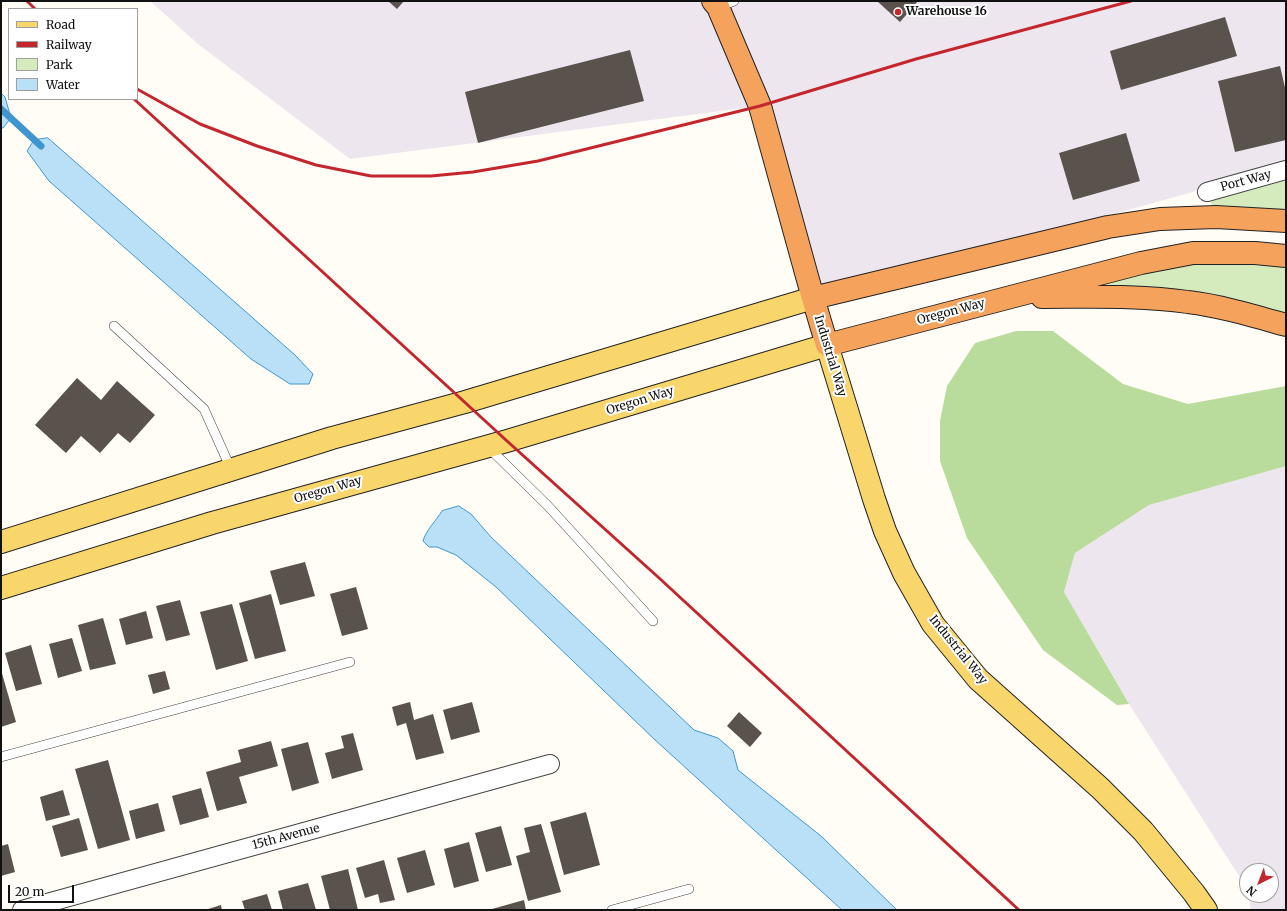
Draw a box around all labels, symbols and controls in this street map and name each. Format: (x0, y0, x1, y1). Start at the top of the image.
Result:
place label: Warehouse 16 (906, 5, 987, 19)
marker: Warehouse 16 (893, 7, 903, 17)
legend (8, 8, 138, 100)
text: Road (46, 17, 75, 32)
text: Railway (46, 37, 92, 52)
text: Park (46, 57, 73, 72)
text: Water (46, 77, 80, 92)
street label: Port Way (1219, 167, 1273, 195)
street label: Oregon Way (915, 296, 987, 328)
street label: Industrial Way (811, 313, 849, 399)
street label: Oregon Way (605, 384, 675, 418)
street label: Oregon Way (293, 473, 363, 507)
street label: Industrial Way (926, 613, 990, 687)
street label: 15th Avenue (251, 821, 321, 853)
north arrow (1239, 863, 1279, 903)
scale bar (10, 877, 76, 903)
text: N (1244, 883, 1260, 899)
text: 20 m (15, 884, 44, 899)

